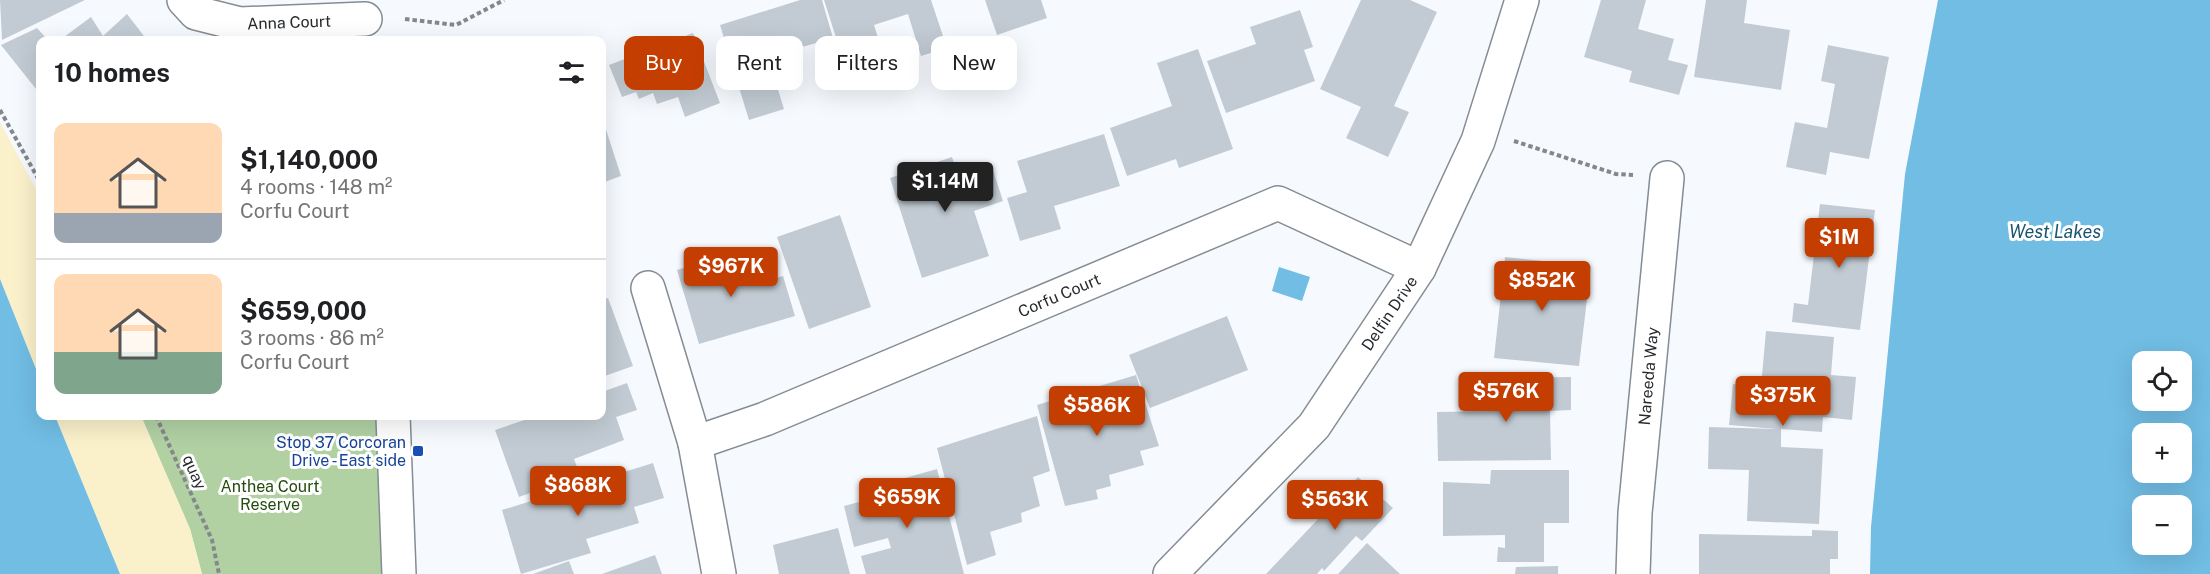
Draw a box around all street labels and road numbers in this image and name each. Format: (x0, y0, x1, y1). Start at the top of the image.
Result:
street label: Anna Court (247, 12, 331, 33)
street label: Corfu Court (1015, 270, 1103, 321)
street label: Delfin Drive (1357, 272, 1421, 354)
street label: Nareeda Way (1635, 326, 1662, 426)
street label: quay (179, 452, 211, 493)

